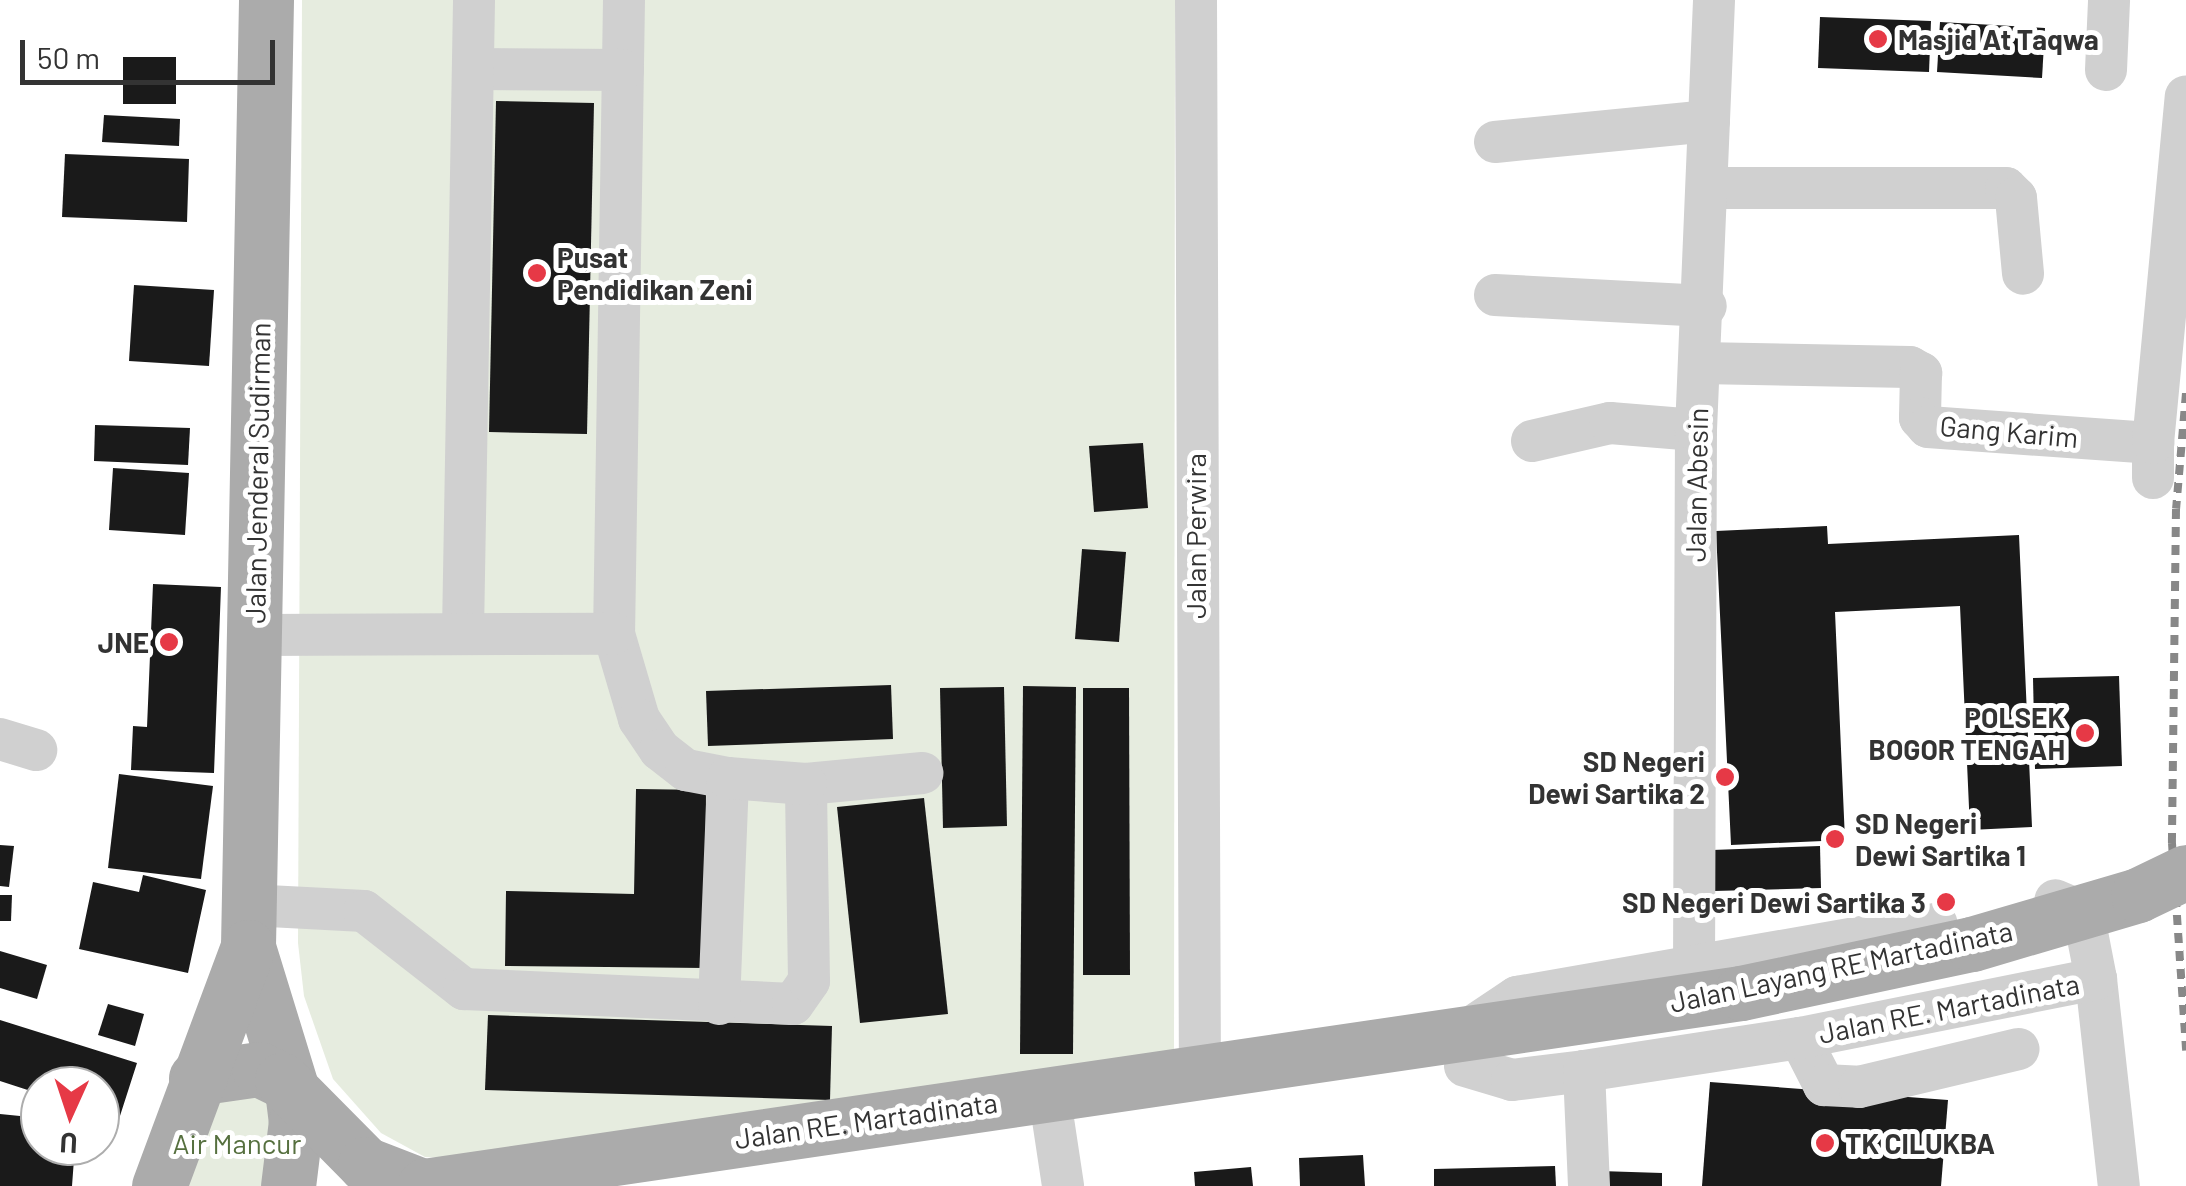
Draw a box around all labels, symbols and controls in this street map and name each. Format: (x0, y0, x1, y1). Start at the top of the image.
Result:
scale bar (25, 20, 280, 82)
place label: Masjid At Taqwa (1898, 22, 2099, 56)
marker: Masjid At Taqwa (1867, 28, 1889, 50)
text: 50 m (37, 39, 100, 75)
place label: Pusat Pendidikan Zeni (557, 240, 753, 306)
marker: Pusat Pendidikan Zeni (526, 262, 548, 284)
street label: Jalan Jenderal Sudirman (238, 322, 276, 624)
street label: Jalan Abesin (1678, 408, 1714, 562)
street label: Gang Karim (1938, 408, 2080, 454)
street label: Jalan Perwira (1178, 453, 1212, 619)
place label: JNE (98, 625, 149, 659)
marker: JNE (158, 631, 180, 653)
place label: POLSEK BOGOR TENGAH (1869, 700, 2065, 766)
marker: POLSEK BOGOR TENGAH (2074, 722, 2096, 744)
place label: SD Negeri Dewi Sartika 2 (1528, 744, 1705, 810)
marker: SD Negeri Dewi Sartika 2 (1714, 766, 1736, 788)
place label: SD Negeri Dewi Sartika 1 (1855, 806, 2026, 872)
marker: SD Negeri Dewi Sartika 1 (1824, 828, 1846, 850)
place label: SD Negeri Dewi Sartika 3 (1622, 885, 1926, 919)
marker: SD Negeri Dewi Sartika 3 (1935, 891, 1957, 913)
street label: Jalan Layang RE Martadinata (1666, 913, 2016, 1019)
street label: Jalan RE. Martadinata (1816, 966, 2082, 1050)
north arrow (20, 1066, 120, 1166)
street label: Jalan RE. Martadinata (732, 1085, 1000, 1155)
park label: Air Mancur (173, 1126, 301, 1160)
place label: TK CILUKBA (1845, 1126, 1995, 1160)
text: U (59, 1127, 78, 1161)
marker: TK CILUKBA (1814, 1132, 1836, 1154)

